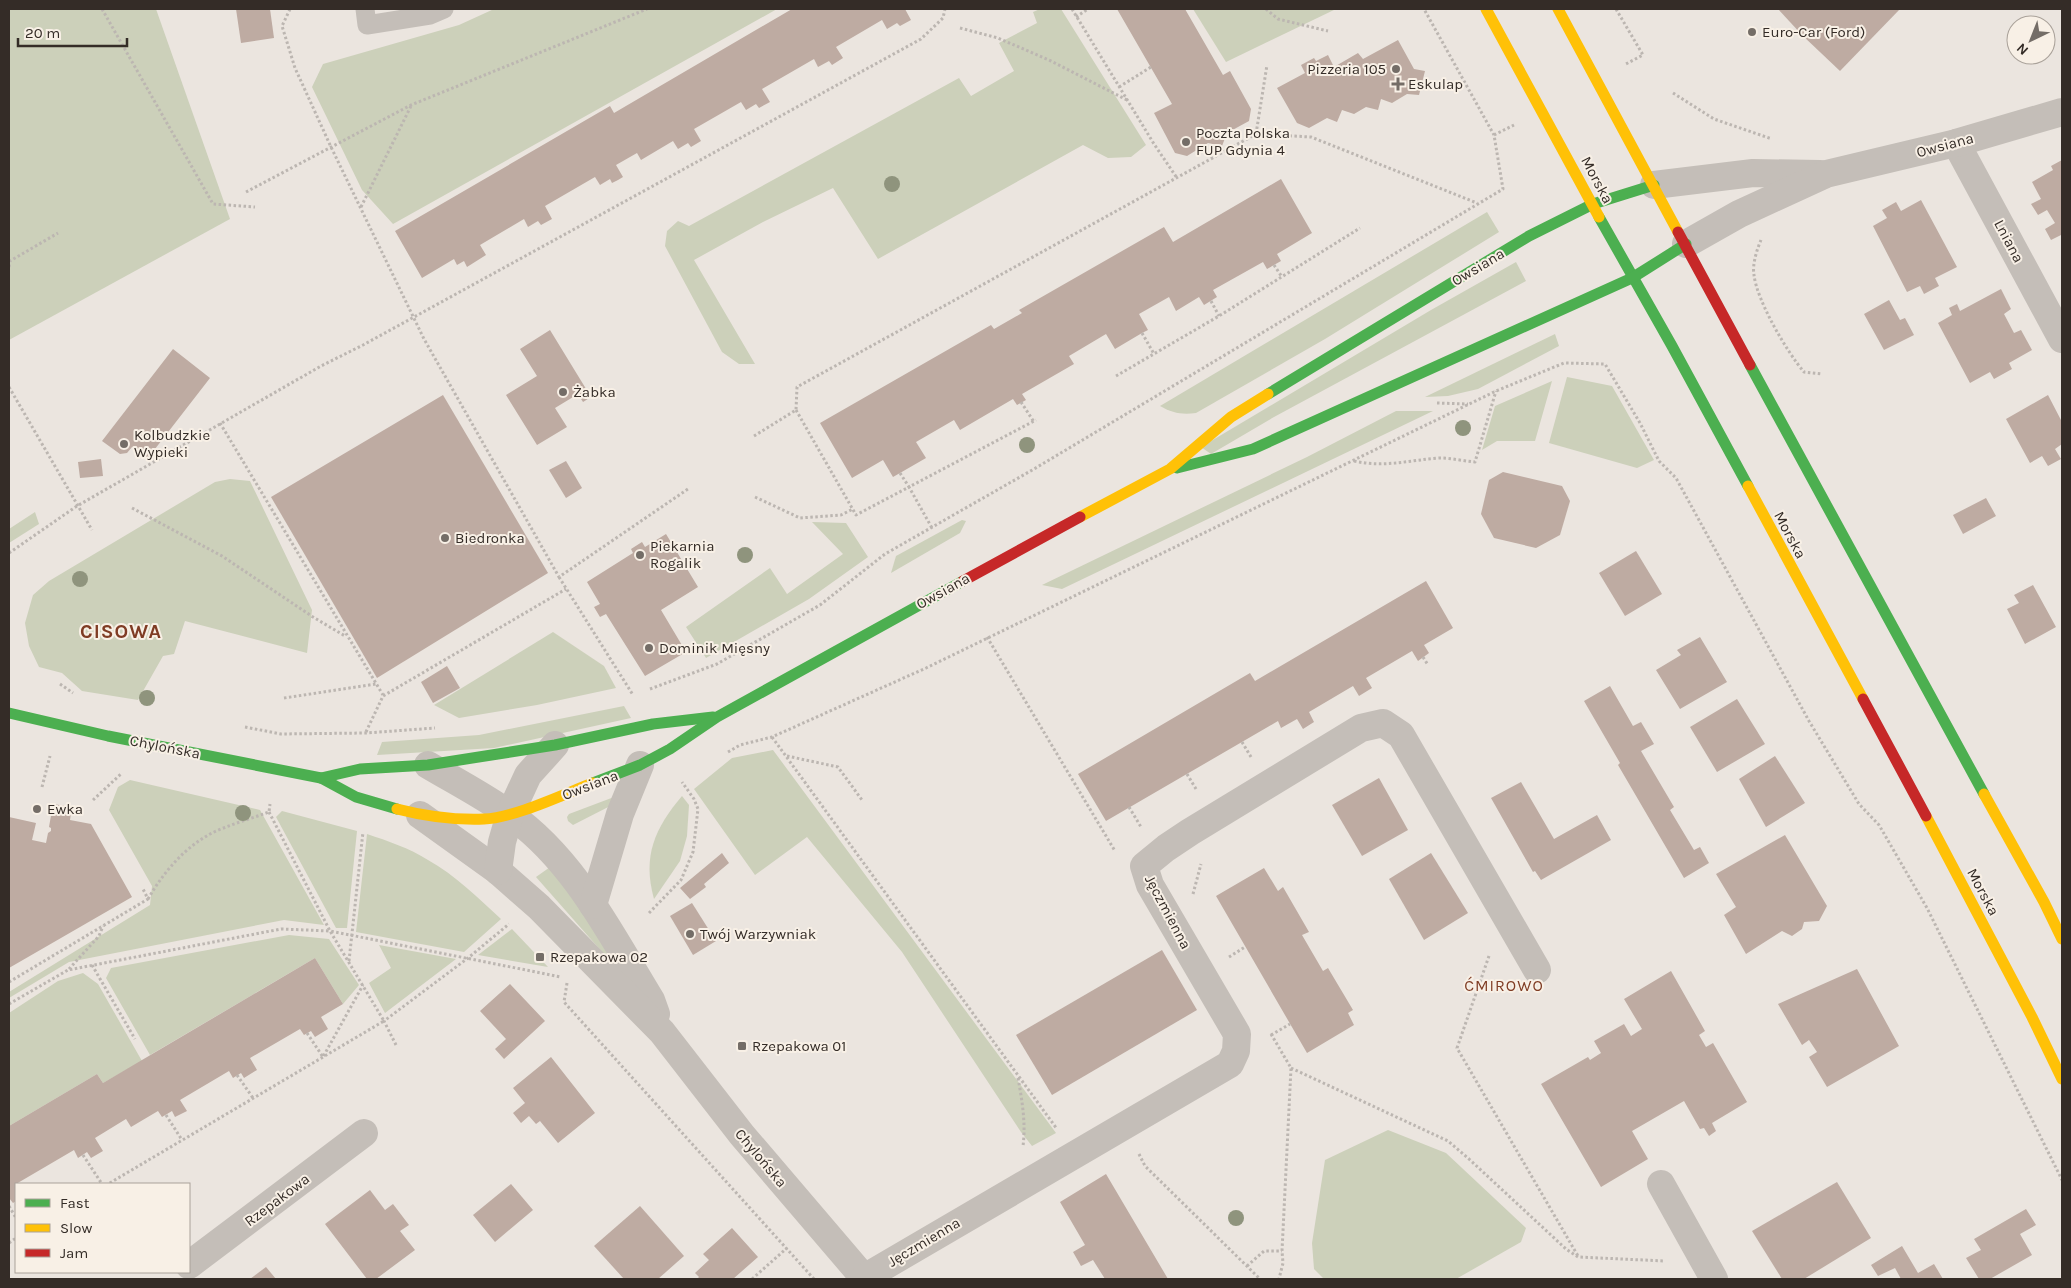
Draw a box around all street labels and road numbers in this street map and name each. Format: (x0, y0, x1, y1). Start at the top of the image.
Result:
street label: Owsiana (1914, 129, 1976, 161)
street label: Morska (1577, 153, 1617, 207)
street label: Lniana (1990, 216, 2028, 266)
street label: Owsiana (1448, 244, 1508, 290)
street label: Morska (1770, 508, 1810, 562)
street label: Owsiana (913, 569, 973, 613)
street label: Chylońska (128, 731, 202, 763)
street label: Owsiana (559, 766, 621, 804)
street label: Morska (1963, 865, 2003, 919)
street label: Jęczmienna (1141, 872, 1195, 952)
street label: Chylońska (731, 1125, 791, 1191)
street label: Rzepakowa (241, 1170, 313, 1230)
street label: Jęczmienna (885, 1213, 963, 1271)

